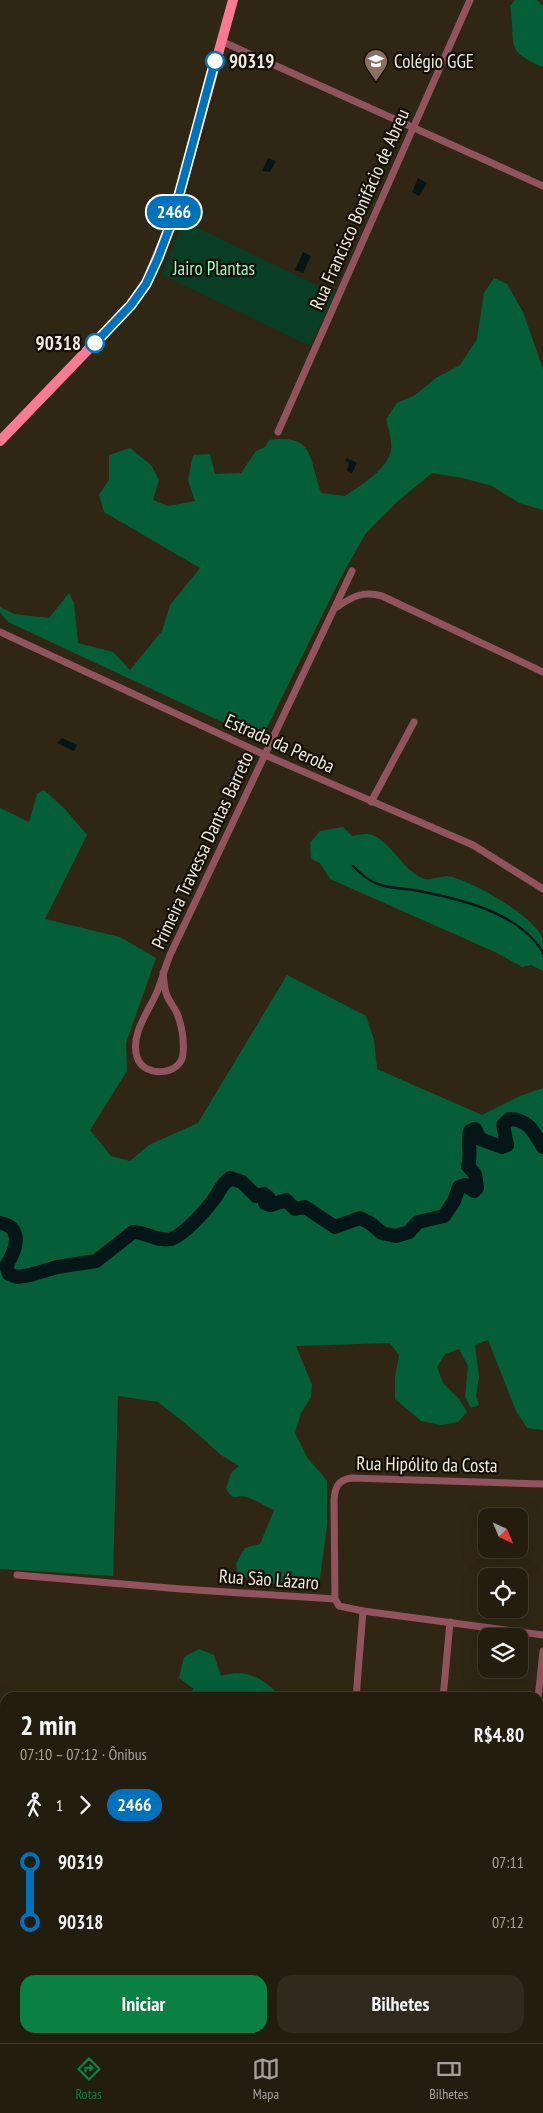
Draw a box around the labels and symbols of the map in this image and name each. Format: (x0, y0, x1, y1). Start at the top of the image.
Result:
school or university icon: Colégio GGE (363, 48, 389, 82)
place label: 90319 (229, 49, 274, 73)
place label: Colégio GGE (394, 49, 474, 73)
marker: 90319 (205, 51, 225, 71)
street label: Rua Francisco Bonifácio de Abreu (304, 105, 414, 313)
line badge: 2466 (139, 196, 209, 228)
park label: Jairo Plantas (172, 256, 255, 280)
place label: 90318 (36, 331, 81, 355)
marker: 90318 (85, 333, 105, 353)
street label: Estrada da Peroba (221, 708, 339, 778)
street label: Primeira Travessa Dantas Barreto (146, 748, 258, 952)
street label: Rua Hipólito da Costa (356, 1451, 498, 1477)
north arrow (478, 1508, 528, 1558)
street label: Rua São Lázaro (218, 1564, 320, 1594)

